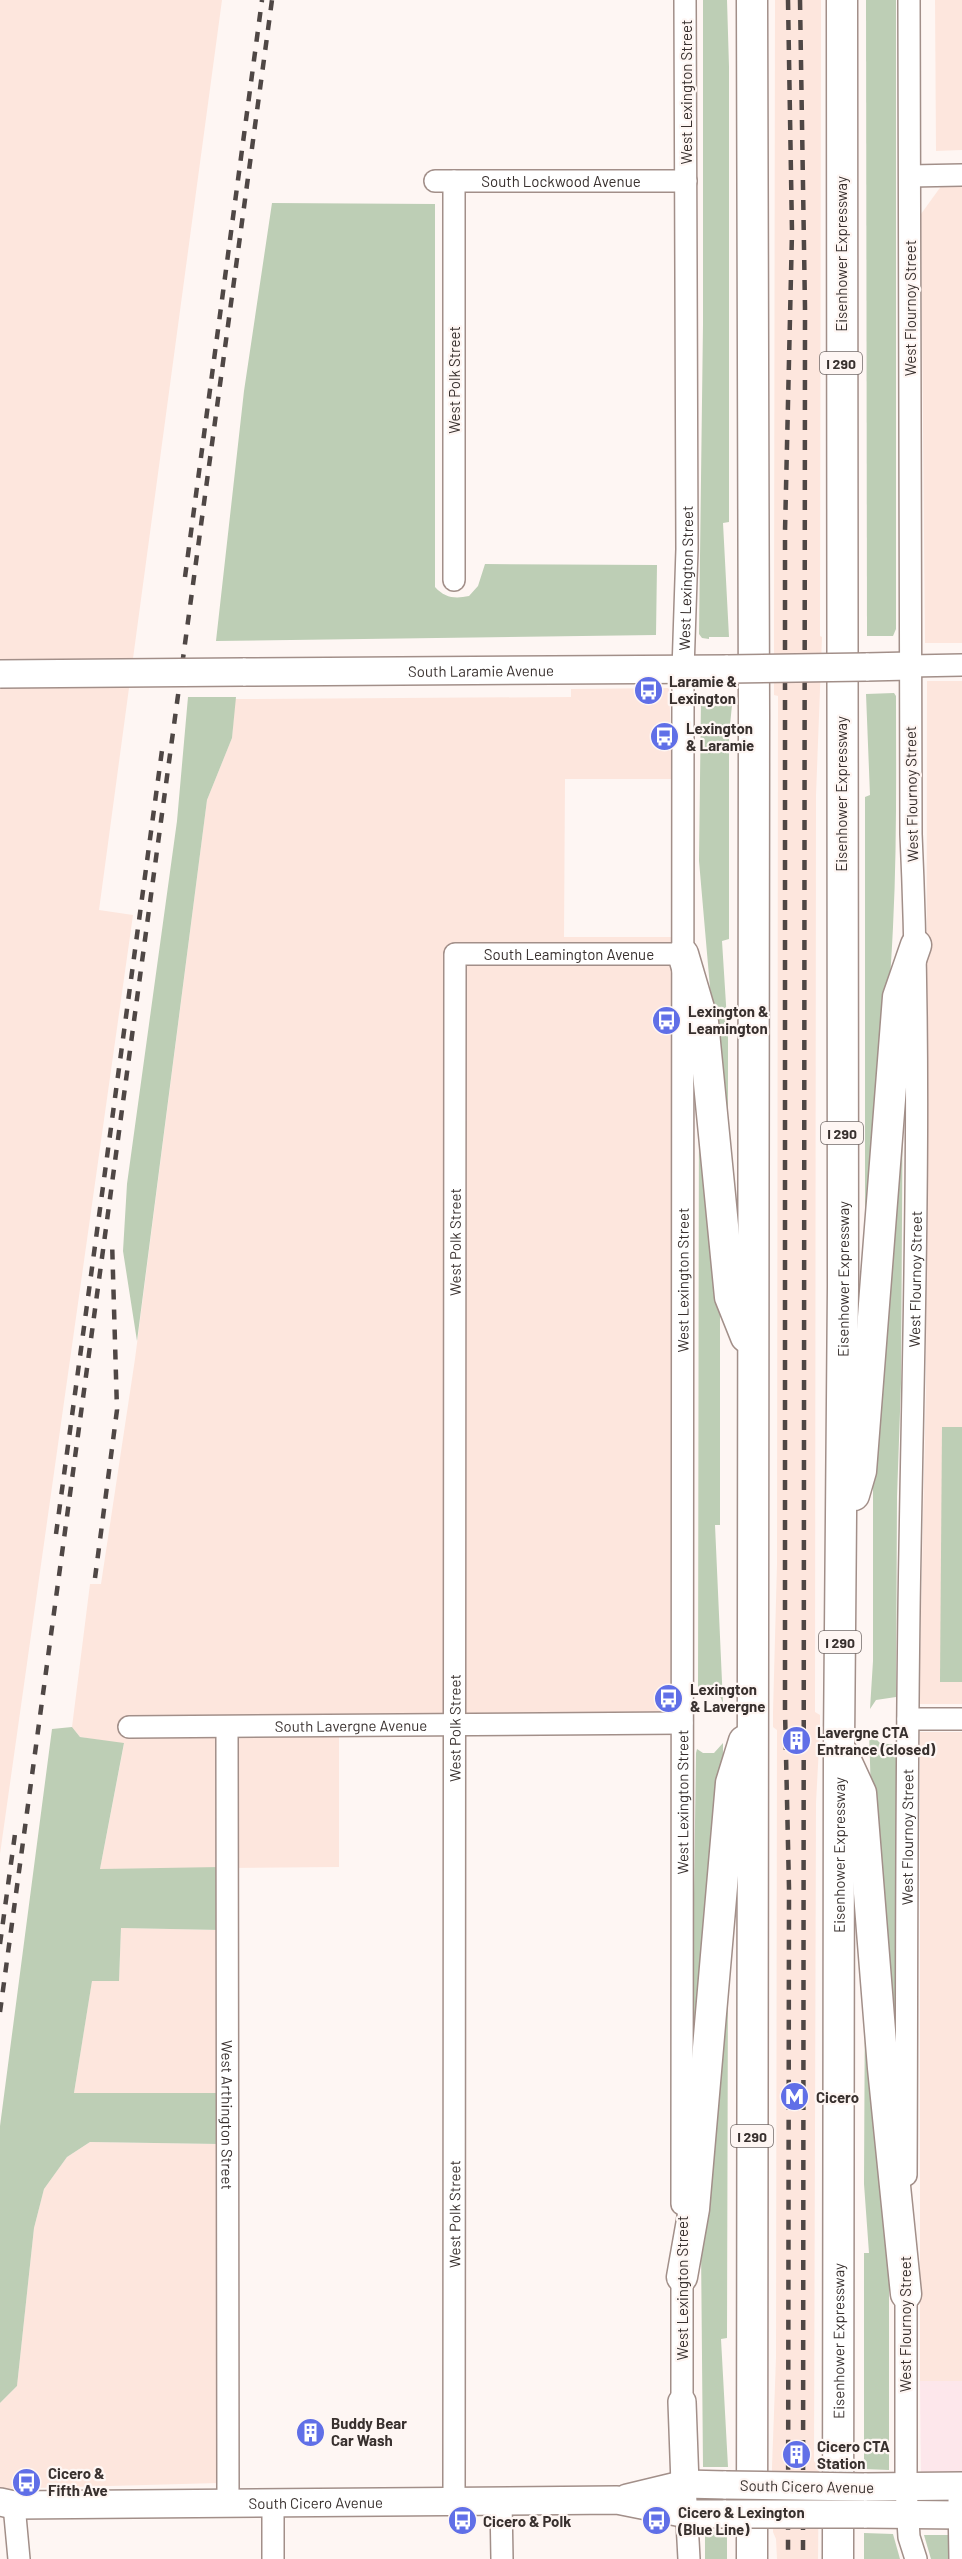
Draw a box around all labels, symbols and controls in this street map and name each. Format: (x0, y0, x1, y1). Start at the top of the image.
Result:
street label: West Lexington Street (677, 20, 695, 164)
street label: South Lockwood Avenue (481, 172, 641, 190)
street label: Eisenhower Expressway (832, 176, 850, 332)
street label: West Flournoy Street (901, 240, 919, 376)
street label: West Polk Street (445, 326, 463, 434)
road number: I 290 (820, 352, 862, 374)
street label: West Lexington Street (675, 506, 696, 651)
street label: South Laramie Avenue (408, 661, 554, 680)
place label: Laramie & Lexington (669, 672, 737, 707)
bus stop icon: Laramie & Lexington (632, 674, 664, 706)
street label: Eisenhower Expressway (832, 716, 850, 872)
place label: Lexington & Laramie (686, 719, 754, 754)
bus stop icon: Lexington & Laramie (649, 721, 681, 753)
street label: West Flournoy Street (901, 726, 921, 862)
street label: South Leamington Avenue (484, 945, 654, 963)
place label: Lexington & Leamington (688, 1002, 769, 1037)
bus stop icon: Lexington & Leamington (651, 1004, 683, 1036)
road number: I 290 (821, 1122, 863, 1144)
street label: West Polk Street (446, 1188, 464, 1296)
street label: Eisenhower Expressway (833, 1201, 852, 1357)
street label: West Lexington Street (674, 1208, 692, 1352)
street label: West Flournoy Street (905, 1211, 925, 1347)
road number: I 290 (819, 1631, 861, 1653)
street label: West Polk Street (445, 1674, 464, 1782)
place label: Lexington & Lavergne (690, 1680, 765, 1715)
bus stop icon: Lexington & Lavergne (653, 1682, 685, 1714)
street label: South Lavergne Avenue (275, 1716, 427, 1735)
place label: Lavergne CTA Entrance (closed) (817, 1723, 936, 1758)
building icon: Lavergne CTA Entrance (closed) (780, 1725, 812, 1757)
street label: West Lexington Street (673, 1730, 691, 1874)
street label: West Flournoy Street (898, 1769, 916, 1905)
street label: Eisenhower Expressway (830, 1777, 848, 1933)
street label: West Arthington Street (218, 2040, 237, 2190)
metro station icon: Cicero (779, 2081, 811, 2113)
place label: Cicero (816, 2088, 859, 2106)
road number: I 290 (731, 2125, 773, 2147)
street label: West Polk Street (445, 2160, 463, 2268)
street label: West Lexington Street (673, 2216, 691, 2360)
street label: West Flournoy Street (896, 2256, 914, 2392)
street label: Eisenhower Expressway (829, 2263, 847, 2419)
place label: Buddy Bear Car Wash (331, 2414, 407, 2449)
building icon: Buddy Bear Car Wash (294, 2416, 326, 2448)
place label: Cicero CTA Station (817, 2437, 890, 2472)
building icon: Cicero CTA Station (780, 2439, 812, 2471)
place label: Cicero & Fifth Ave (48, 2464, 108, 2499)
bus stop icon: Cicero & Fifth Ave (11, 2466, 43, 2498)
street label: South Cicero Avenue (740, 2476, 874, 2496)
street label: South Cicero Avenue (248, 2493, 383, 2512)
place label: Cicero & Lexington (Blue Line) (677, 2503, 805, 2538)
bus stop icon: Cicero & Polk (446, 2505, 478, 2537)
bus stop icon: Cicero & Lexington (Blue Line) (641, 2505, 673, 2537)
place label: Cicero & Polk (483, 2512, 571, 2530)

